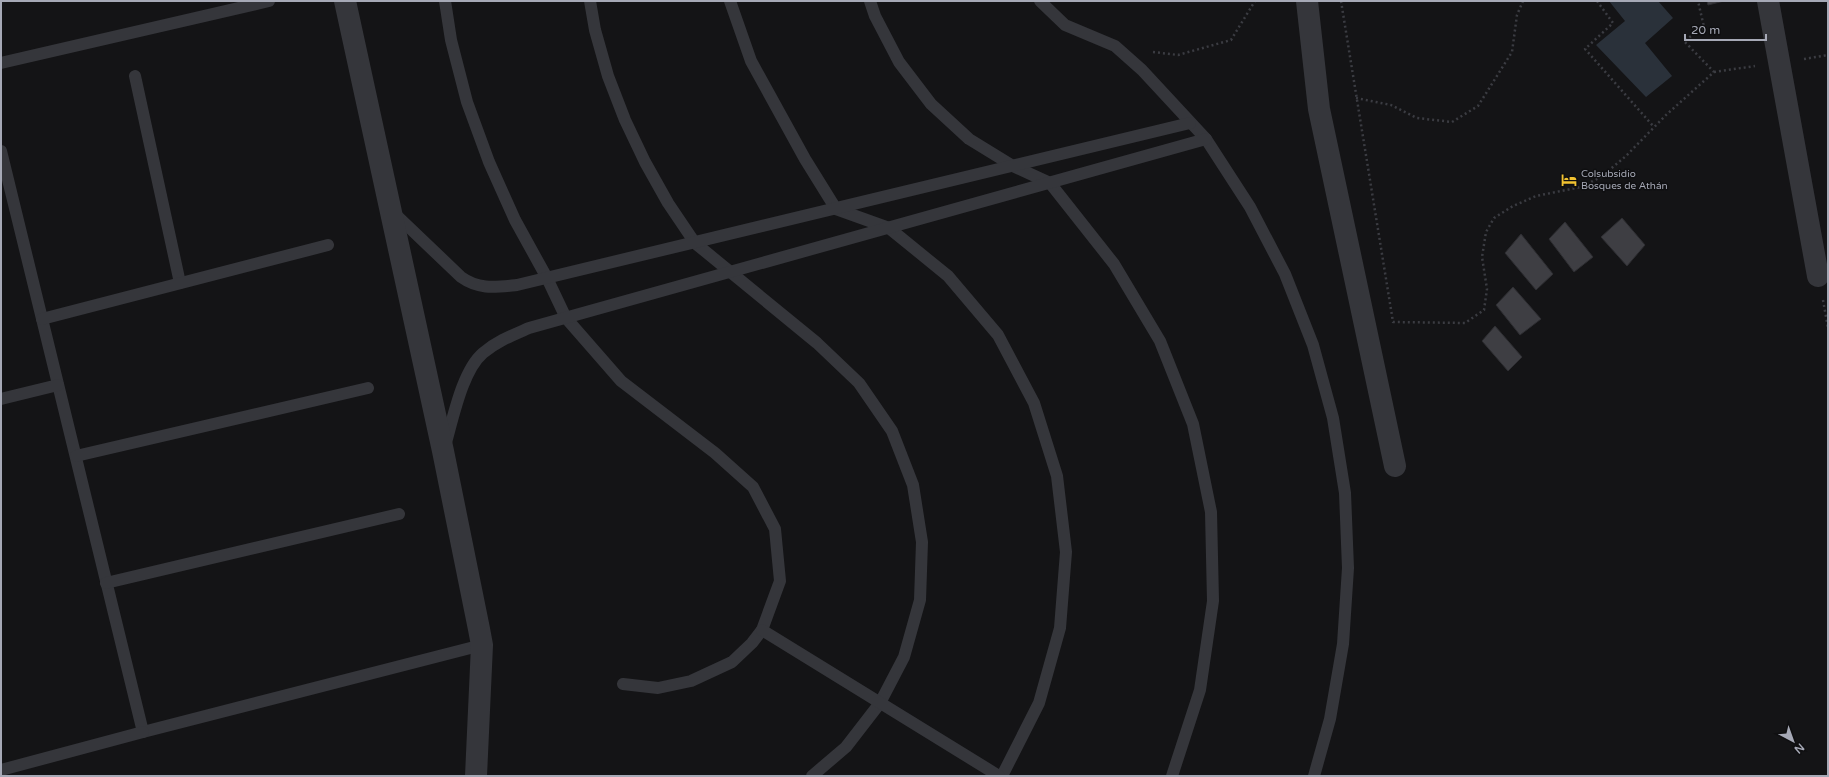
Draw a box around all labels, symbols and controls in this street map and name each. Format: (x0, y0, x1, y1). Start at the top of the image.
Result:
scale bar (1685, 16, 1766, 42)
text: 20 m (1691, 23, 1720, 37)
place label: Colsubsidio Bosques de Athán (1581, 168, 1668, 192)
hotel icon: Colsubsidio Bosques de Athán (1560, 171, 1578, 189)
north arrow (1773, 721, 1813, 761)
text: N (1792, 740, 1807, 756)

